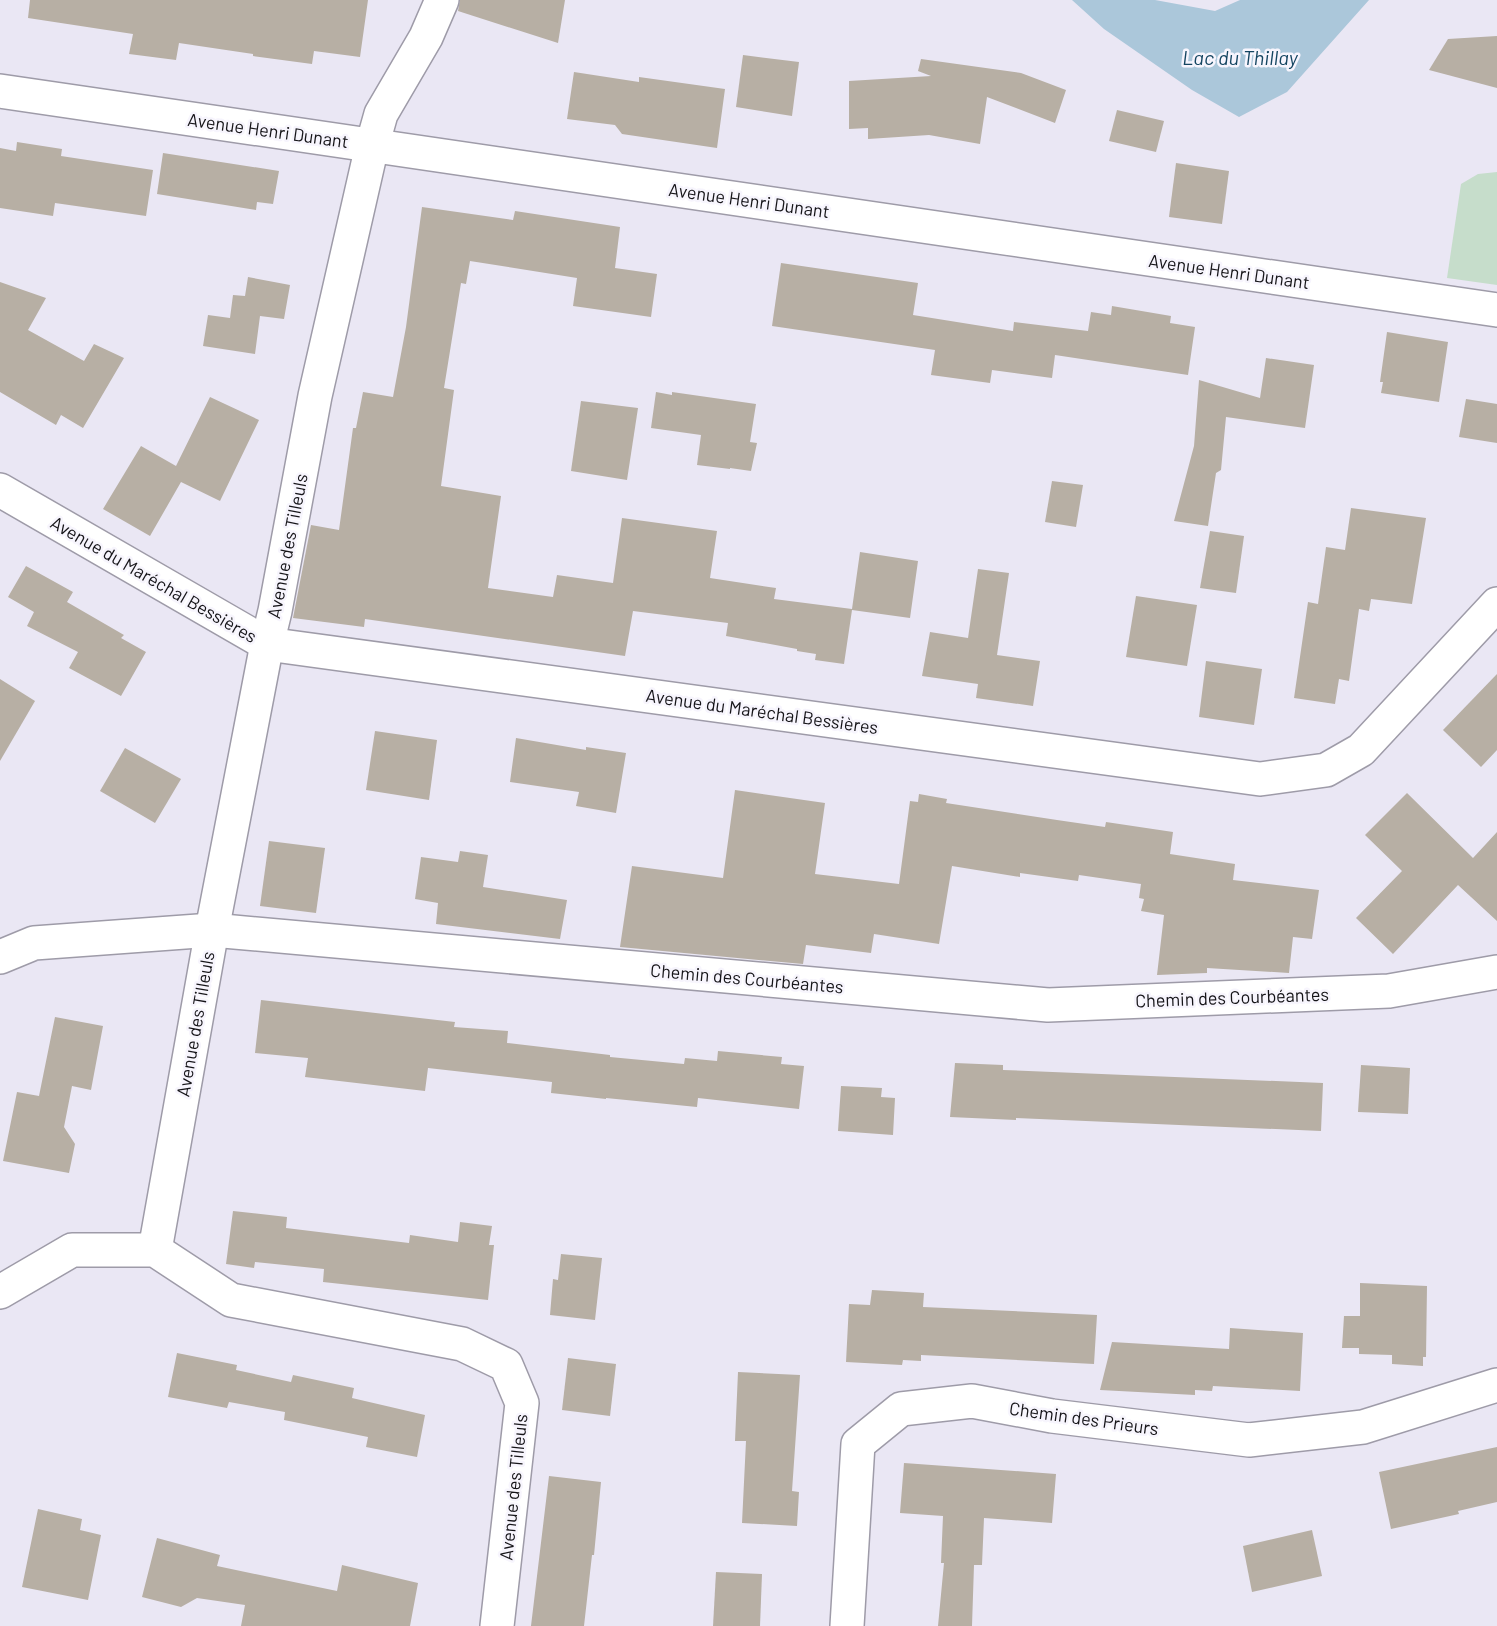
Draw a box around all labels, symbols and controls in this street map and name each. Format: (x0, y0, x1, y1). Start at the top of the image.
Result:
water label: Lac du Thillay (1182, 45, 1299, 69)
street label: Avenue Henri Dunant (186, 108, 350, 152)
street label: Avenue Henri Dunant (667, 178, 831, 222)
street label: Avenue Henri Dunant (1147, 249, 1311, 293)
street label: Avenue des Tilleuls (262, 472, 312, 620)
street label: Avenue du Maréchal Bessières (47, 511, 261, 647)
street label: Avenue du Maréchal Bessières (644, 684, 880, 738)
street label: Avenue des Tilleuls (171, 950, 219, 1098)
street label: Chemin des Courbéantes (650, 959, 844, 997)
street label: Chemin des Courbéantes (1135, 983, 1329, 1011)
street label: Chemin des Prieurs (1008, 1397, 1160, 1439)
street label: Avenue des Tilleuls (494, 1413, 532, 1561)

